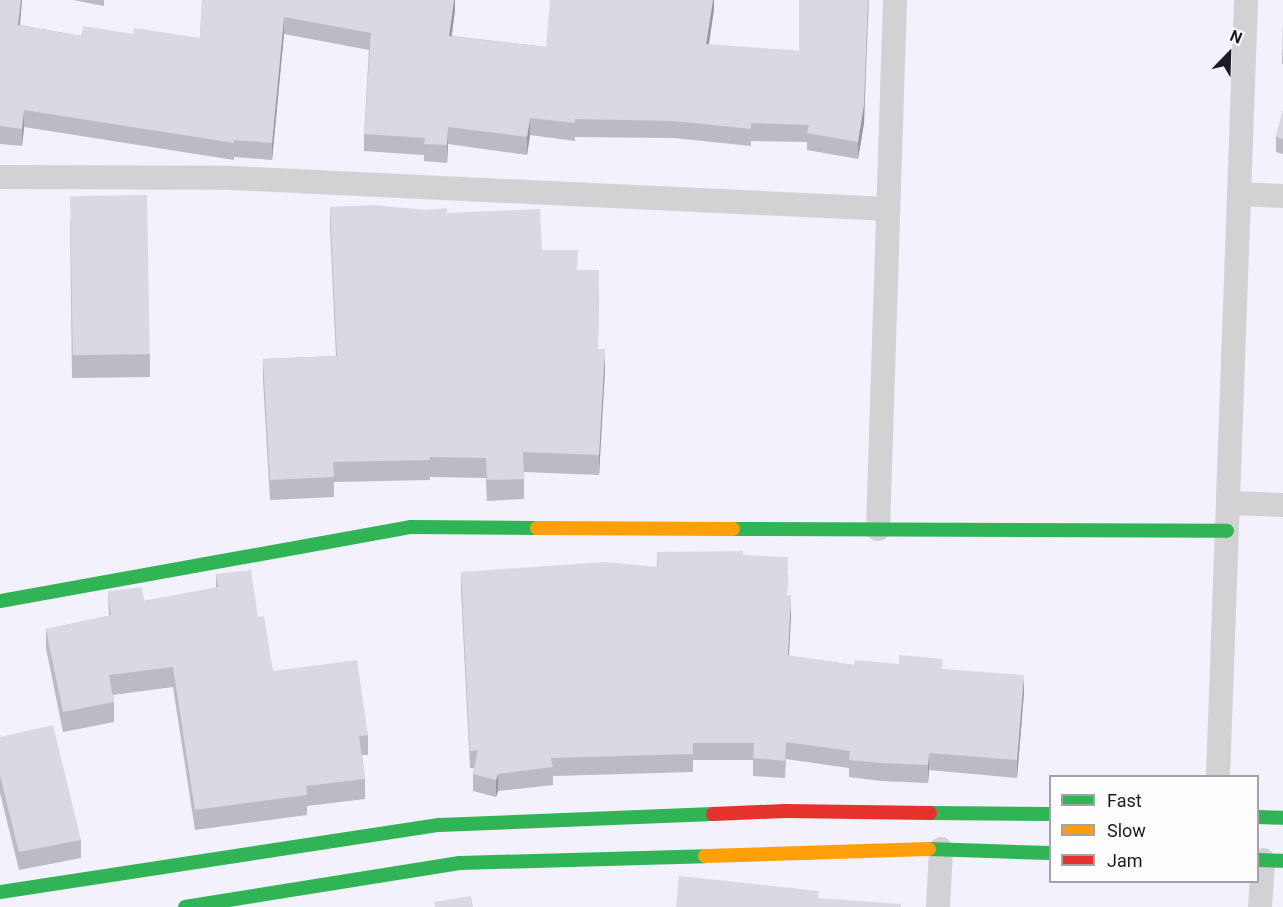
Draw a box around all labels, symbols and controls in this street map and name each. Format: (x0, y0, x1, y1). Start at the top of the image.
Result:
north arrow (1199, 24, 1259, 84)
text: N (1227, 26, 1245, 48)
legend (1049, 775, 1259, 883)
text: Fast (1107, 790, 1142, 811)
text: Slow (1107, 820, 1146, 841)
text: Jam (1107, 850, 1143, 871)

